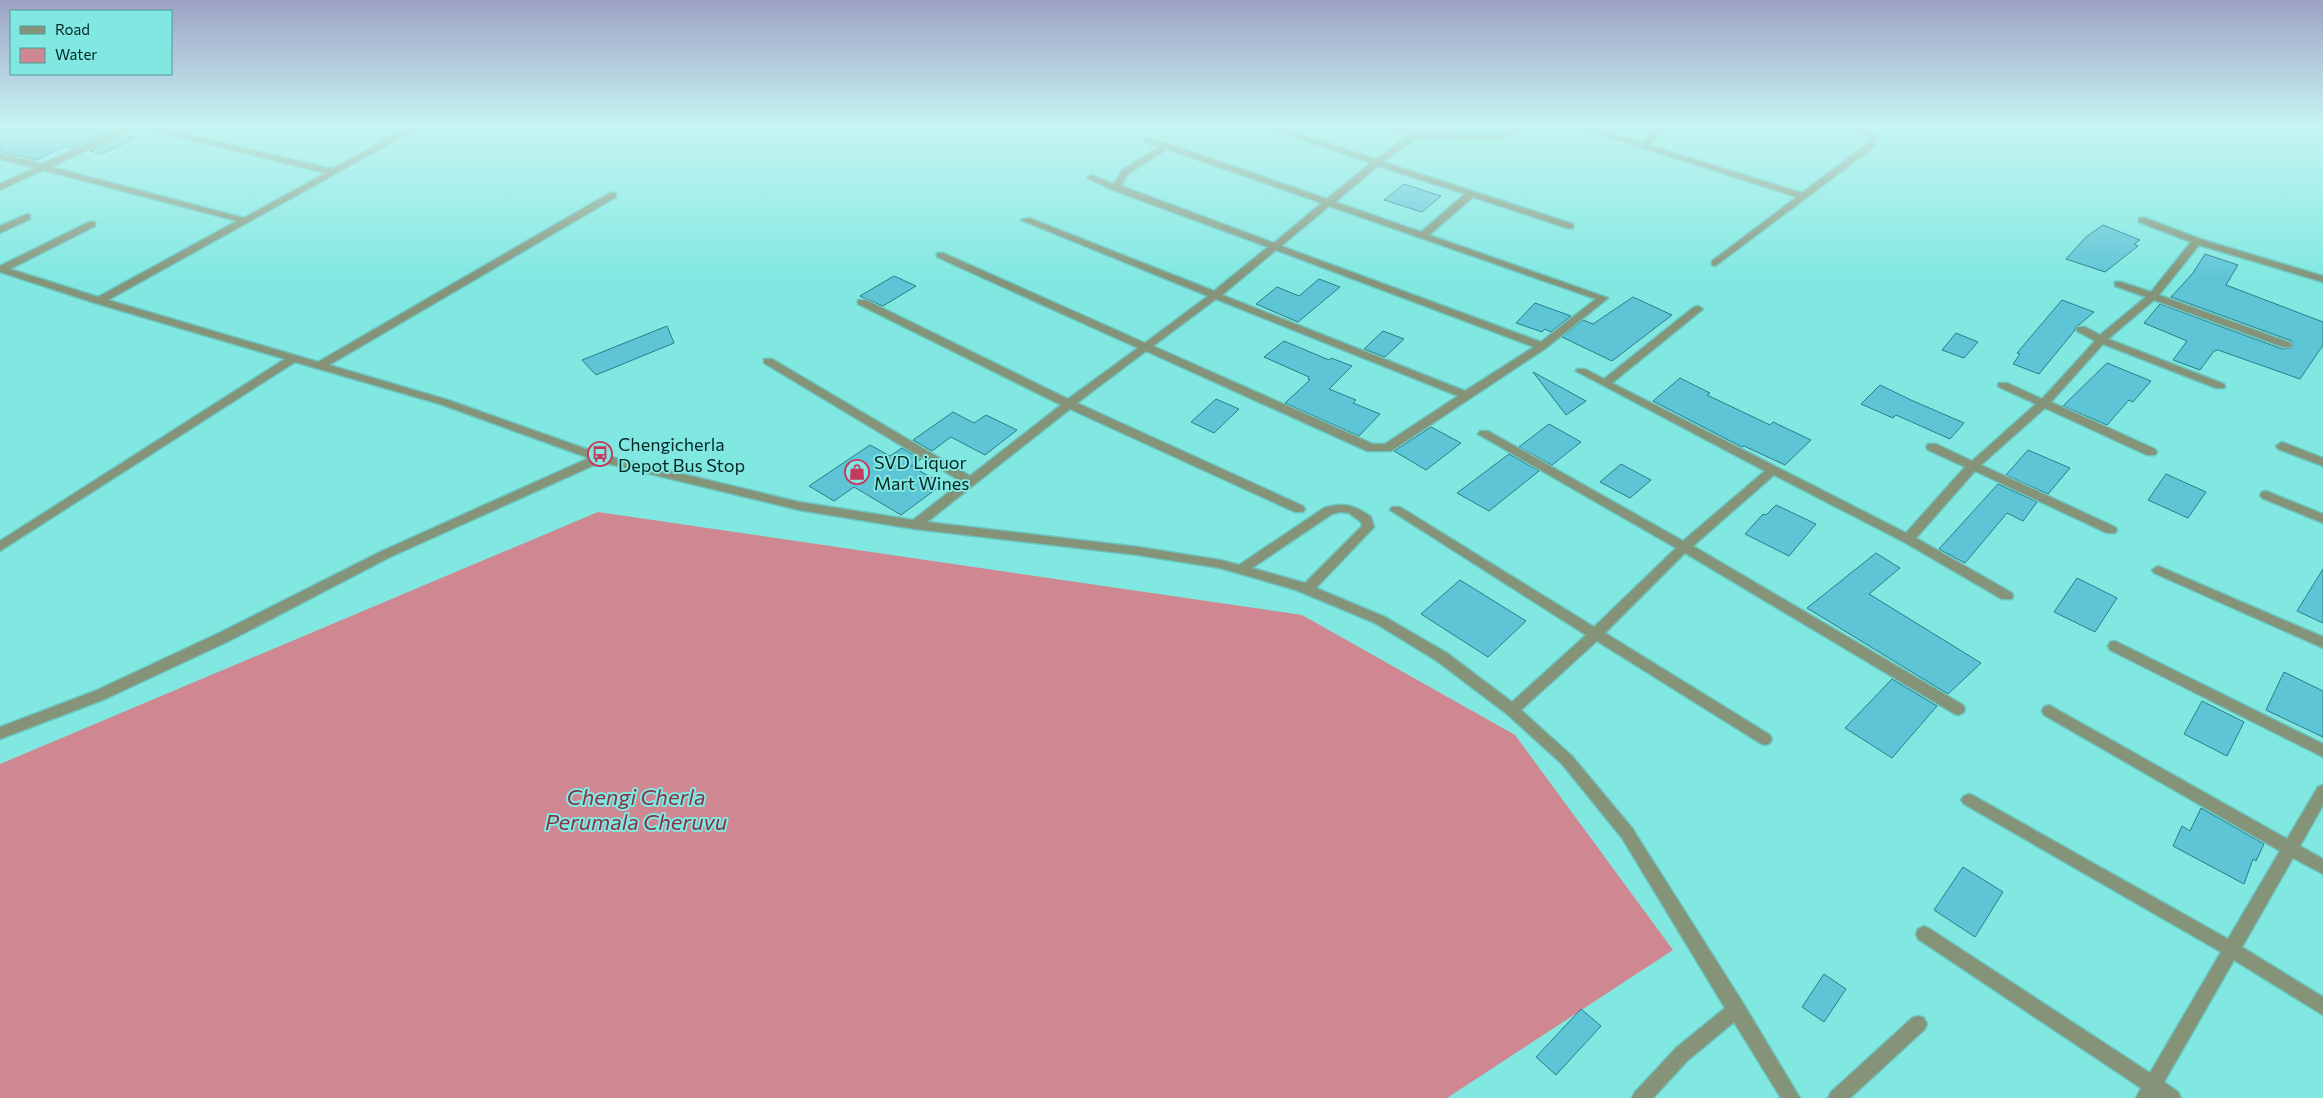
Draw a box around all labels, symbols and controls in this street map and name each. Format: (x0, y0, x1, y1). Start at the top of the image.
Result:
legend (10, 10, 172, 75)
text: Road (55, 20, 90, 38)
text: Water (55, 45, 97, 63)
place label: Chengicherla Depot Bus Stop (618, 433, 745, 476)
bus stop icon: Chengicherla Depot Bus Stop (587, 441, 613, 467)
place label: SVD Liquor Mart Wines (874, 451, 969, 494)
shop icon: SVD Liquor Mart Wines (844, 459, 870, 485)
water label: Chengi Cherla Perumala Cheruvu (545, 783, 727, 835)

